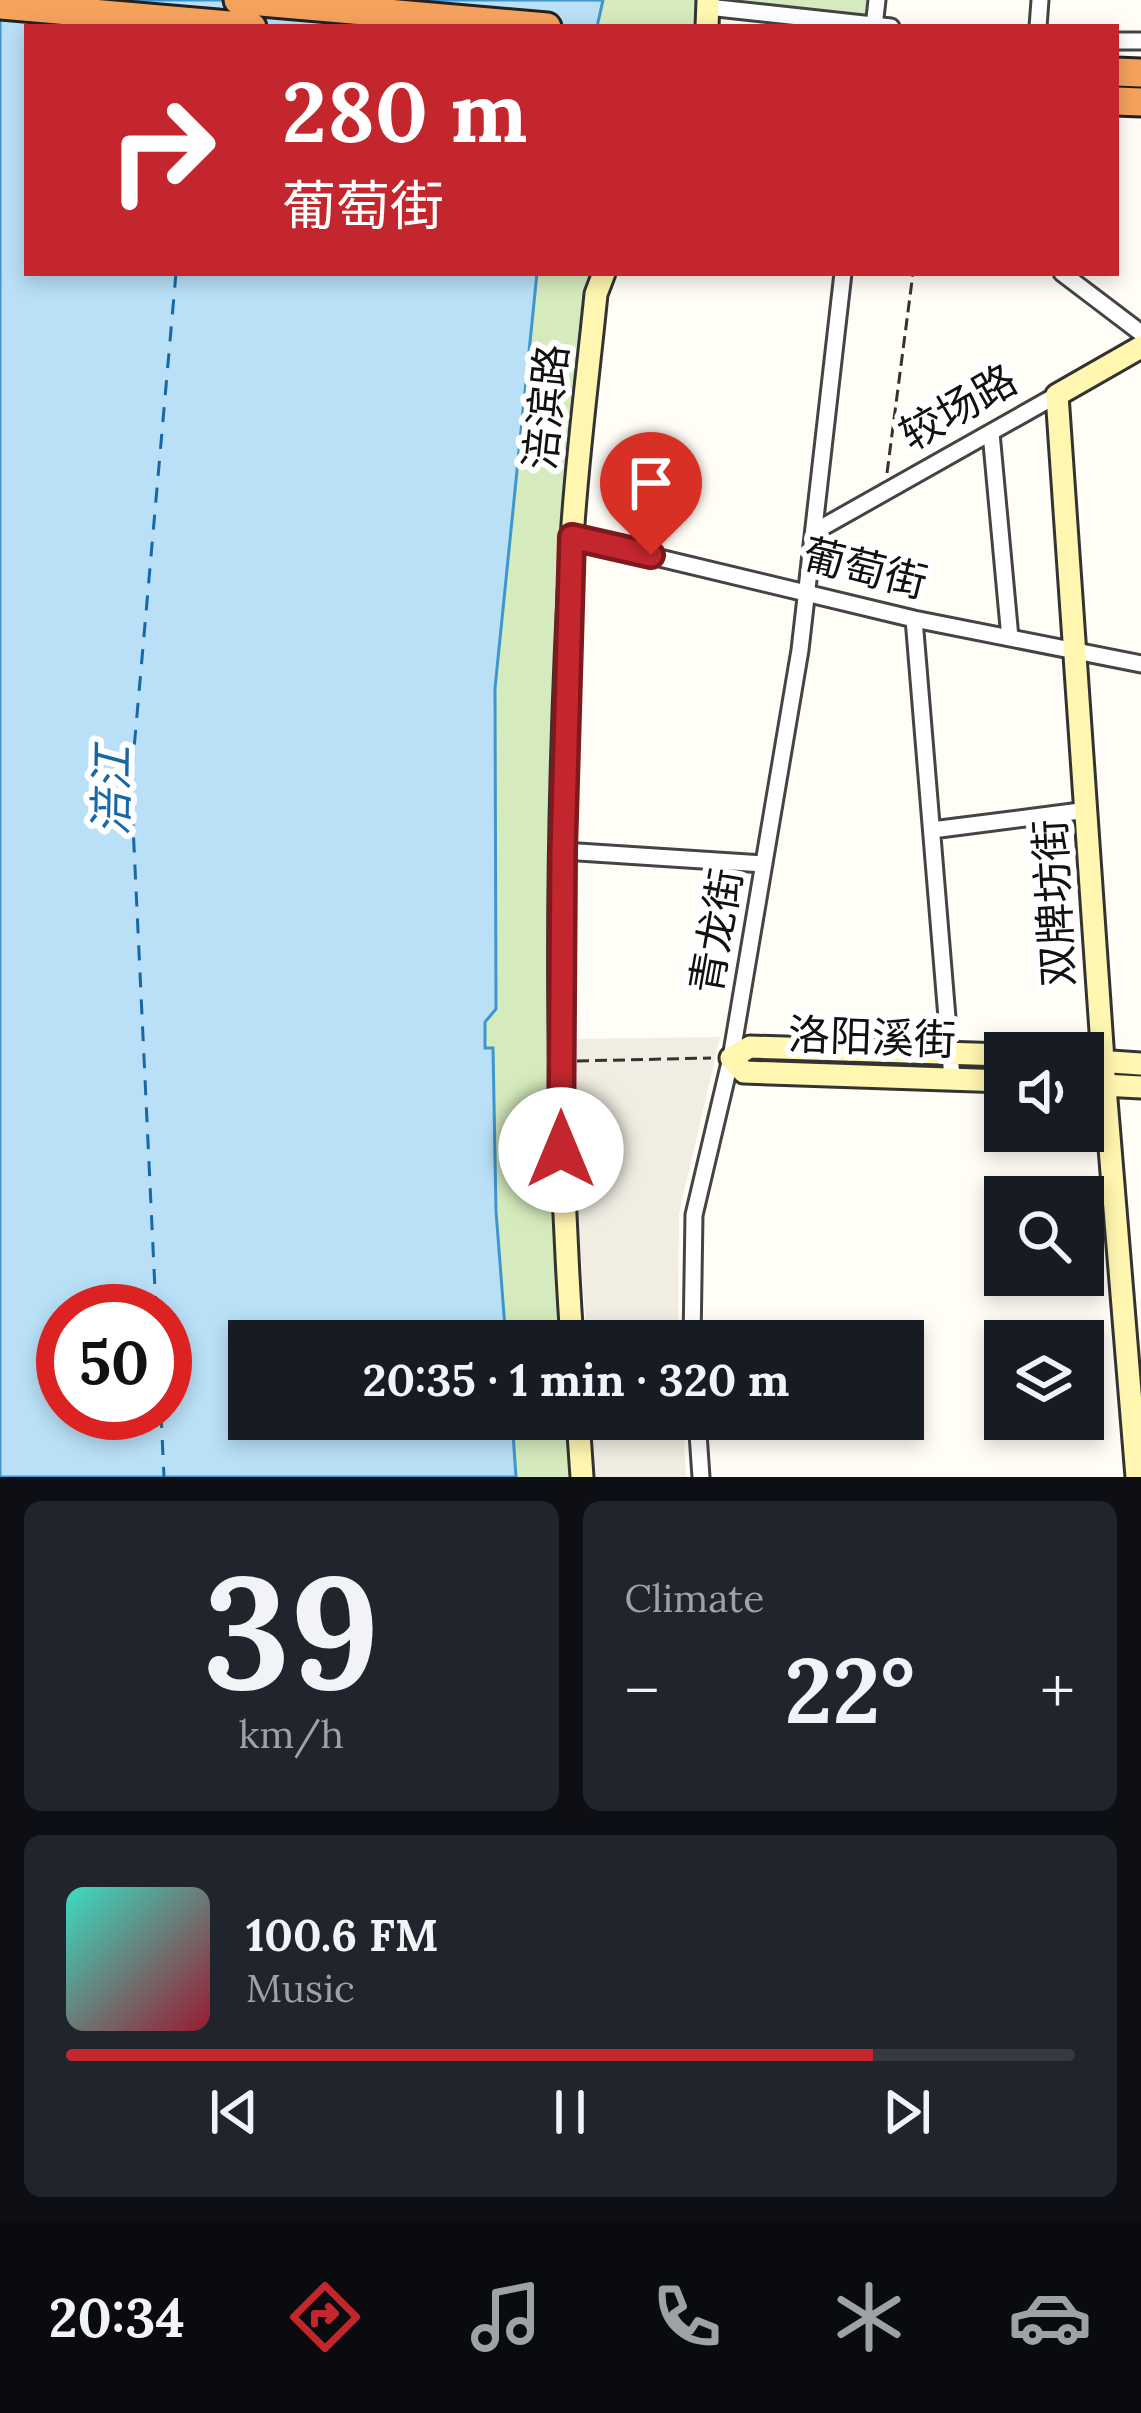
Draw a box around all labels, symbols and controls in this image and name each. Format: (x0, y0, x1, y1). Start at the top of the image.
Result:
text: 280 m (282, 57, 528, 165)
icon: right (84, 72, 240, 228)
text: 葡萄街 (282, 171, 444, 240)
street label: 涪滨路 (513, 342, 579, 472)
street label: 较场路 (890, 352, 1026, 462)
pin (600, 432, 702, 555)
icon: arrive (618, 450, 684, 516)
street label: 葡萄街 (797, 527, 933, 609)
water label: 涪江 (82, 741, 140, 836)
street label: 双牌坊街 (1023, 818, 1085, 988)
street label: 青龙街 (678, 864, 754, 998)
street label: 洛阳溪街 (787, 1007, 957, 1067)
map controls (984, 1032, 1104, 1440)
button: sound (984, 1032, 1104, 1152)
position arrow (498, 1087, 624, 1213)
button: search (984, 1176, 1104, 1296)
speed limit sign: 50 (36, 1284, 192, 1440)
button: layers (984, 1320, 1104, 1440)
text: 20:35 · 1 min · 320 m (362, 1351, 790, 1408)
text: 39 (203, 1531, 380, 1731)
text: Climate (625, 1573, 764, 1623)
text: 22° (785, 1632, 915, 1748)
text: − (625, 1648, 659, 1732)
text: + (1040, 1648, 1075, 1732)
text: km/h (239, 1709, 344, 1759)
text: 100.6 FM (246, 1906, 438, 1963)
text: Music (246, 1963, 355, 2013)
icon: previous (201, 2079, 267, 2145)
icon: pause (537, 2079, 603, 2145)
icon: next (874, 2079, 940, 2145)
icon: directions (283, 2275, 367, 2359)
icon: music (464, 2275, 548, 2359)
icon: phone (645, 2275, 729, 2359)
icon: climate (827, 2275, 911, 2359)
icon: car (1008, 2275, 1092, 2359)
text: 20:34 (49, 2283, 185, 2352)

